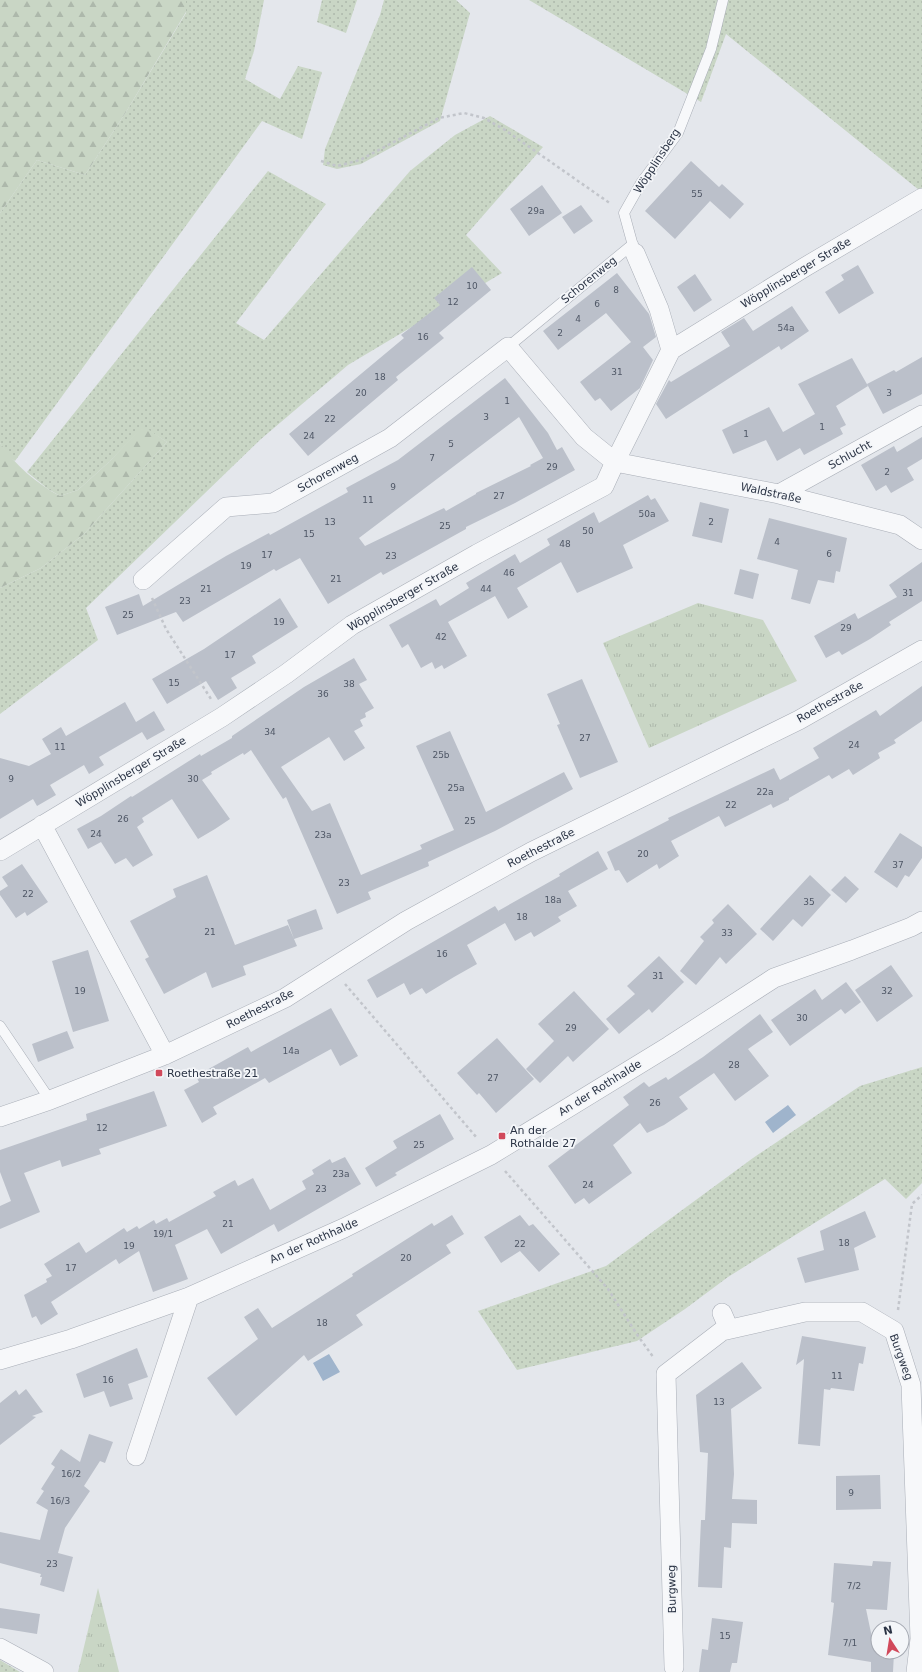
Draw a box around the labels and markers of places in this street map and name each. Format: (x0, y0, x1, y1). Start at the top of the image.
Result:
place label: Roethestraße 21 (167, 1067, 258, 1080)
marker: Roethestraße 21 (154, 1068, 164, 1078)
place label: An der Rothalde 27 (510, 1124, 576, 1150)
marker: An der Rothalde 27 (497, 1131, 507, 1141)

